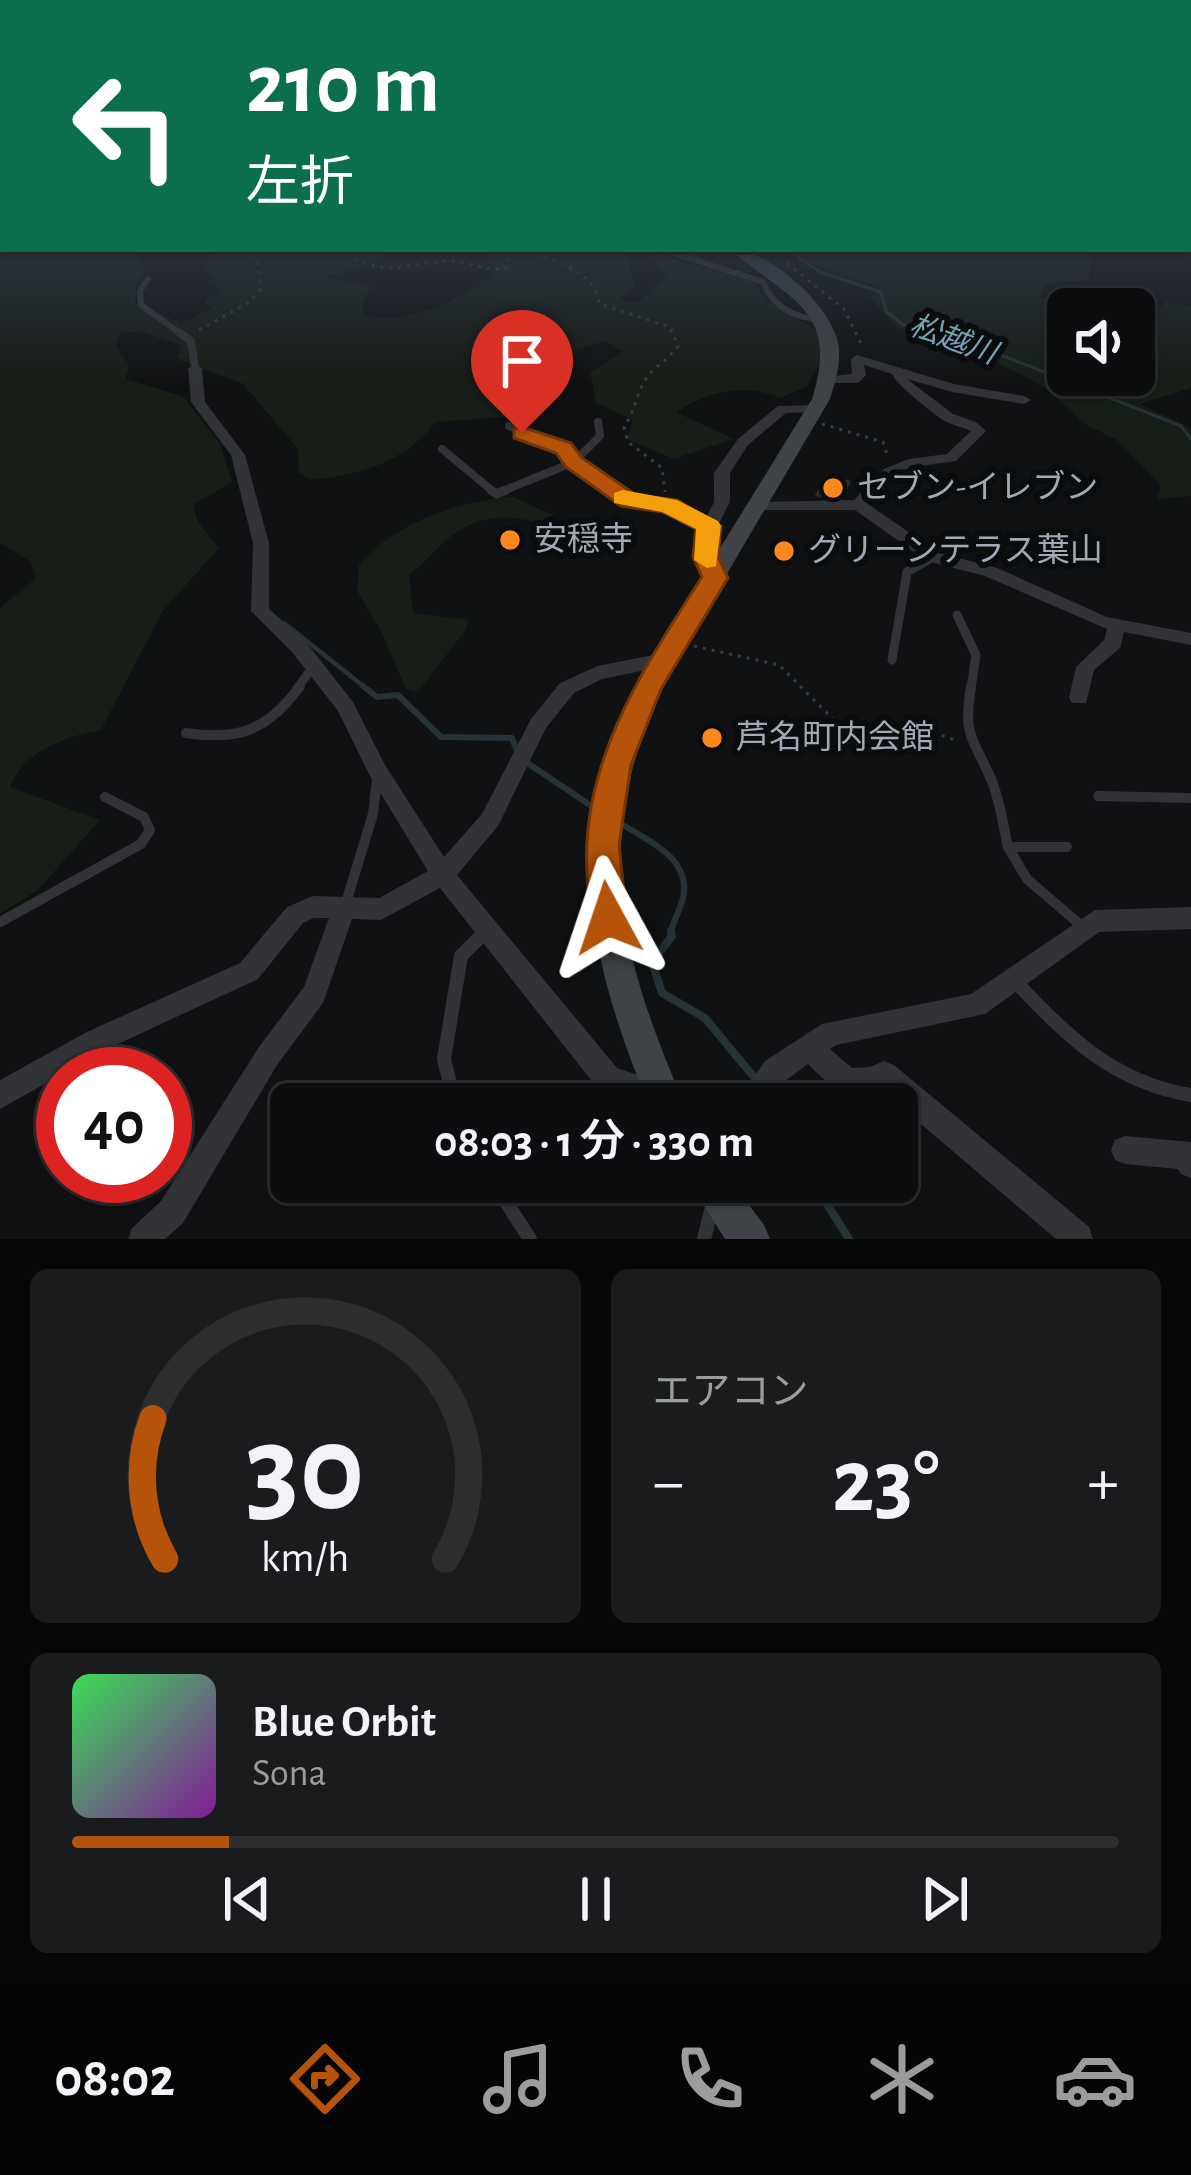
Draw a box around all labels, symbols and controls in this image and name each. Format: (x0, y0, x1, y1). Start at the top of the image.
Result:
text: 210 m (246, 44, 440, 128)
icon: left (48, 48, 204, 204)
text: 左折 (246, 157, 354, 211)
map controls (1047, 288, 1155, 396)
button: sound (1047, 288, 1155, 396)
water label: 松越川 (906, 309, 1004, 371)
pin (471, 310, 573, 433)
icon: arrive (489, 328, 555, 394)
place label: セブン-イレブン (857, 469, 1098, 505)
marker: セブン-イレブン (820, 475, 846, 501)
place label: 安穏寺 (534, 522, 633, 557)
marker: 安穏寺 (497, 527, 523, 553)
place label: グリーンテラス葉山 (808, 533, 1103, 568)
marker: グリーンテラス葉山 (771, 538, 797, 564)
place label: 芦名町内会館 (736, 720, 934, 755)
marker: 芦名町内会館 (699, 725, 725, 751)
position arrow (545, 855, 671, 981)
speed limit sign: 40 (36, 1047, 192, 1203)
text: 08:03 · 1 分 · 330 m (434, 1120, 754, 1165)
text: エアコン (653, 1373, 809, 1412)
text: 30 (246, 1408, 365, 1533)
text: 23° (832, 1438, 940, 1528)
text: − (653, 1450, 684, 1516)
text: + (1087, 1450, 1119, 1516)
text: km/h (261, 1537, 349, 1580)
text: Blue Orbit (252, 1700, 436, 1745)
text: Sona (252, 1754, 327, 1793)
icon: previous (214, 1866, 280, 1932)
icon: pause (563, 1866, 629, 1932)
icon: next (912, 1866, 978, 1932)
icon: directions (283, 2037, 367, 2121)
icon: music (476, 2037, 560, 2121)
icon: phone (668, 2037, 752, 2121)
icon: climate (860, 2037, 944, 2121)
icon: car (1053, 2037, 1137, 2121)
text: 08:02 (54, 2052, 175, 2106)

